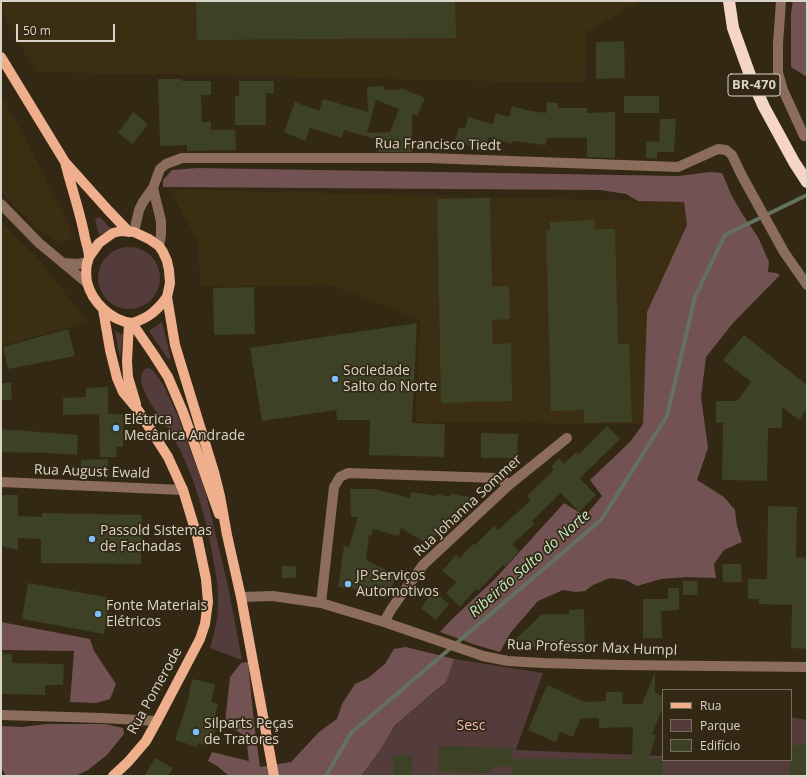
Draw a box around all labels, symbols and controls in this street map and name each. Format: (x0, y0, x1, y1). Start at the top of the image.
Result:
scale bar (18, 16, 117, 42)
text: 50 m (23, 22, 51, 39)
road number: BR-470 (728, 74, 780, 96)
street label: Rua Francisco Tiedt (375, 135, 501, 155)
place label: Sociedade Salto do Norte (343, 363, 437, 396)
marker: Sociedade Salto do Norte (330, 374, 340, 384)
place label: Elétrica Mecânica Andrade (124, 412, 245, 444)
marker: Elétrica Mecânica Andrade (111, 423, 121, 433)
street label: Rua Johanna Sommer (411, 452, 525, 560)
street label: Rua August Ewald (34, 462, 150, 482)
water label: Ribeirão Salto do Norte (466, 507, 594, 621)
place label: Passold Sistemas de Fachadas (100, 523, 212, 556)
marker: Passold Sistemas de Fachadas (87, 534, 97, 544)
place label: JP Serviços Automotivos (356, 568, 439, 600)
marker: JP Serviços Automotivos (343, 579, 353, 589)
place label: Fonte Materiais Elétricos (106, 598, 207, 630)
marker: Fonte Materiais Elétricos (93, 609, 103, 619)
street label: Rua Professor Max Humpl (507, 637, 677, 659)
street label: Rua Pomerode (124, 645, 186, 737)
legend (662, 689, 792, 761)
text: Rua (700, 697, 721, 714)
place label: Silparts Peças de Tratores (204, 716, 294, 748)
text: Parque (700, 717, 740, 734)
park label: Sesc (457, 718, 485, 734)
marker: Silparts Peças de Tratores (191, 727, 201, 737)
text: Edifício (700, 737, 740, 754)

